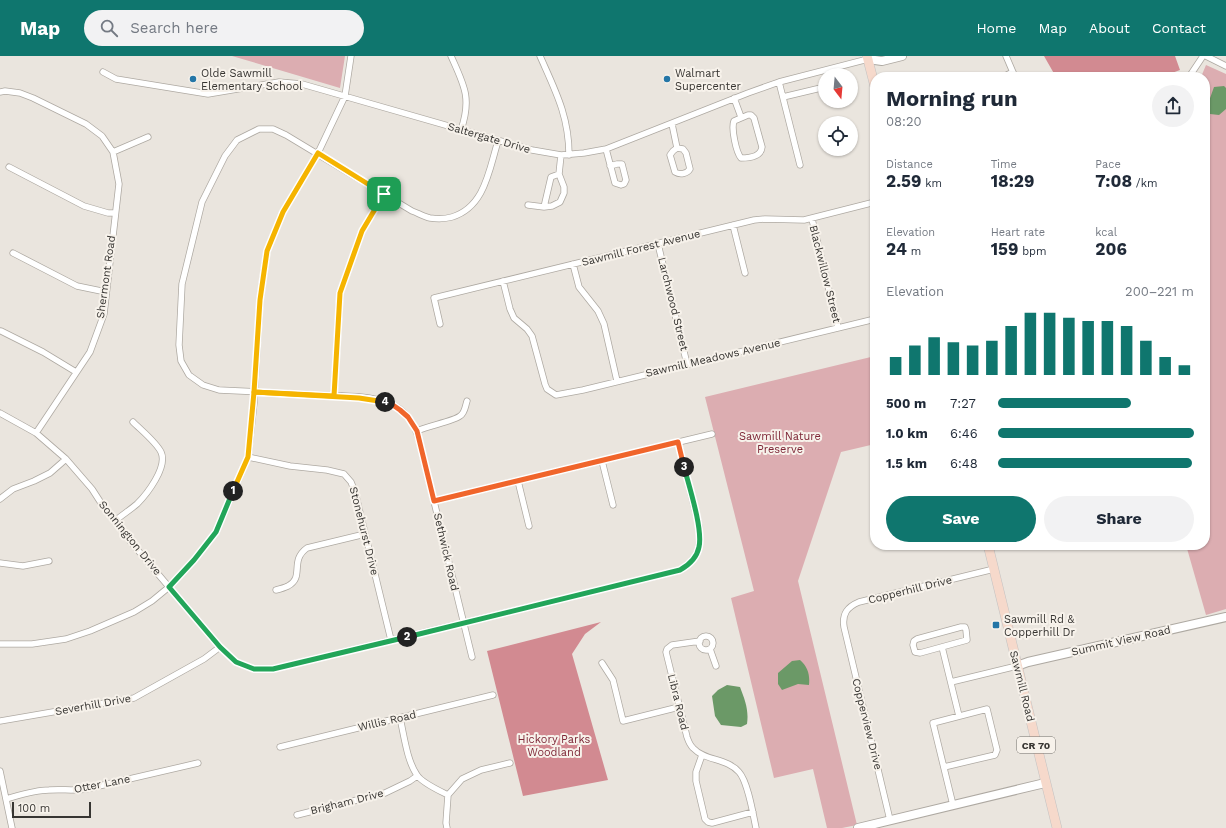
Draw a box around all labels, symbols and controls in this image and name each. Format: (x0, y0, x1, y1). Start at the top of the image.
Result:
search box (84, 10, 364, 46)
text: Map (20, 17, 60, 40)
icon: search (98, 17, 120, 39)
text: Search here (130, 19, 218, 37)
text: Home (976, 20, 1016, 36)
text: Map (1038, 20, 1067, 36)
text: About (1089, 20, 1130, 36)
text: Contact (1152, 20, 1206, 36)
place label: Olde Sawmill Elementary School (201, 67, 303, 93)
place label: Walmart Supercenter (675, 67, 742, 93)
north arrow (818, 68, 858, 108)
map controls (818, 68, 858, 156)
marker: Olde Sawmill Elementary School (188, 74, 198, 84)
marker: Walmart Supercenter (662, 74, 672, 84)
button: share (1152, 85, 1194, 127)
text: Morning run (886, 86, 1018, 111)
text: 08:20 (886, 114, 922, 129)
button: locate (818, 116, 858, 156)
street label: Saltergate Drive (446, 120, 532, 156)
text: Distance (886, 158, 933, 171)
text: Time (991, 158, 1017, 171)
text: Pace (1095, 158, 1121, 171)
text: 2.59 (886, 171, 921, 191)
text: 18:29 (991, 171, 1034, 191)
text: 7:08 (1095, 171, 1132, 191)
pin (367, 177, 401, 211)
text: km (921, 177, 942, 190)
text: /km (1132, 177, 1157, 190)
icon: arrive (373, 183, 395, 205)
street label: Blackwillow Street (807, 224, 844, 325)
text: Elevation (886, 226, 935, 239)
text: Heart rate (991, 226, 1045, 239)
text: kcal (1095, 226, 1117, 239)
street label: Sawmill Forest Avenue (580, 227, 702, 269)
street label: Shermont Road (94, 235, 118, 319)
text: 24 (886, 239, 907, 259)
text: 159 (991, 239, 1018, 259)
text: 206 (1095, 239, 1127, 259)
text: m (907, 245, 921, 258)
text: bpm (1018, 245, 1046, 258)
street label: Larchwood Street (655, 256, 691, 353)
text: Elevation (886, 284, 944, 299)
text: 200–221 m (1125, 284, 1194, 299)
street label: Sawmill Meadows Avenue (644, 336, 782, 380)
pin: 4 (375, 392, 395, 412)
text: 4 (381, 395, 389, 408)
text: 500 m (886, 396, 926, 411)
text: 7:27 (950, 396, 976, 411)
text: 1.0 km (886, 426, 928, 441)
text: 6:46 (950, 426, 978, 441)
park label: Sawmill Nature Preserve (739, 430, 821, 456)
text: 1.5 km (886, 456, 927, 471)
text: 6:48 (950, 456, 978, 471)
pin: 3 (674, 457, 694, 477)
text: 3 (681, 460, 687, 473)
pin: 1 (223, 481, 243, 501)
text: 1 (231, 484, 235, 497)
street label: Stonehurst Drive (347, 485, 381, 577)
button: Save (886, 496, 1036, 542)
button: Share (1044, 496, 1194, 542)
street label: Sonnington Drive (96, 498, 164, 578)
street label: Sethwick Road (431, 512, 461, 592)
street label: Copperhill Drive (867, 573, 953, 607)
place label: Sawmill Rd & Copperhill Dr (1004, 613, 1075, 639)
marker: Sawmill Rd & Copperhill Dr (991, 620, 1001, 630)
street label: Summit View Road (1070, 623, 1172, 659)
pin: 2 (397, 627, 417, 647)
text: 2 (404, 630, 410, 643)
street label: Sawmill Road (1007, 649, 1037, 723)
street label: Libra Road (665, 673, 691, 731)
street label: Copperview Drive (849, 677, 885, 771)
street label: Severhill Drive (54, 692, 132, 718)
street label: Willis Road (357, 708, 417, 734)
park label: Hickory Parks Woodland (518, 733, 591, 759)
road number: CR 70 (1017, 737, 1055, 753)
street label: Otter Lane (73, 772, 131, 796)
street label: Brigham Drive (309, 787, 385, 817)
scale bar (12, 800, 91, 819)
text: 100 m (18, 802, 50, 815)

